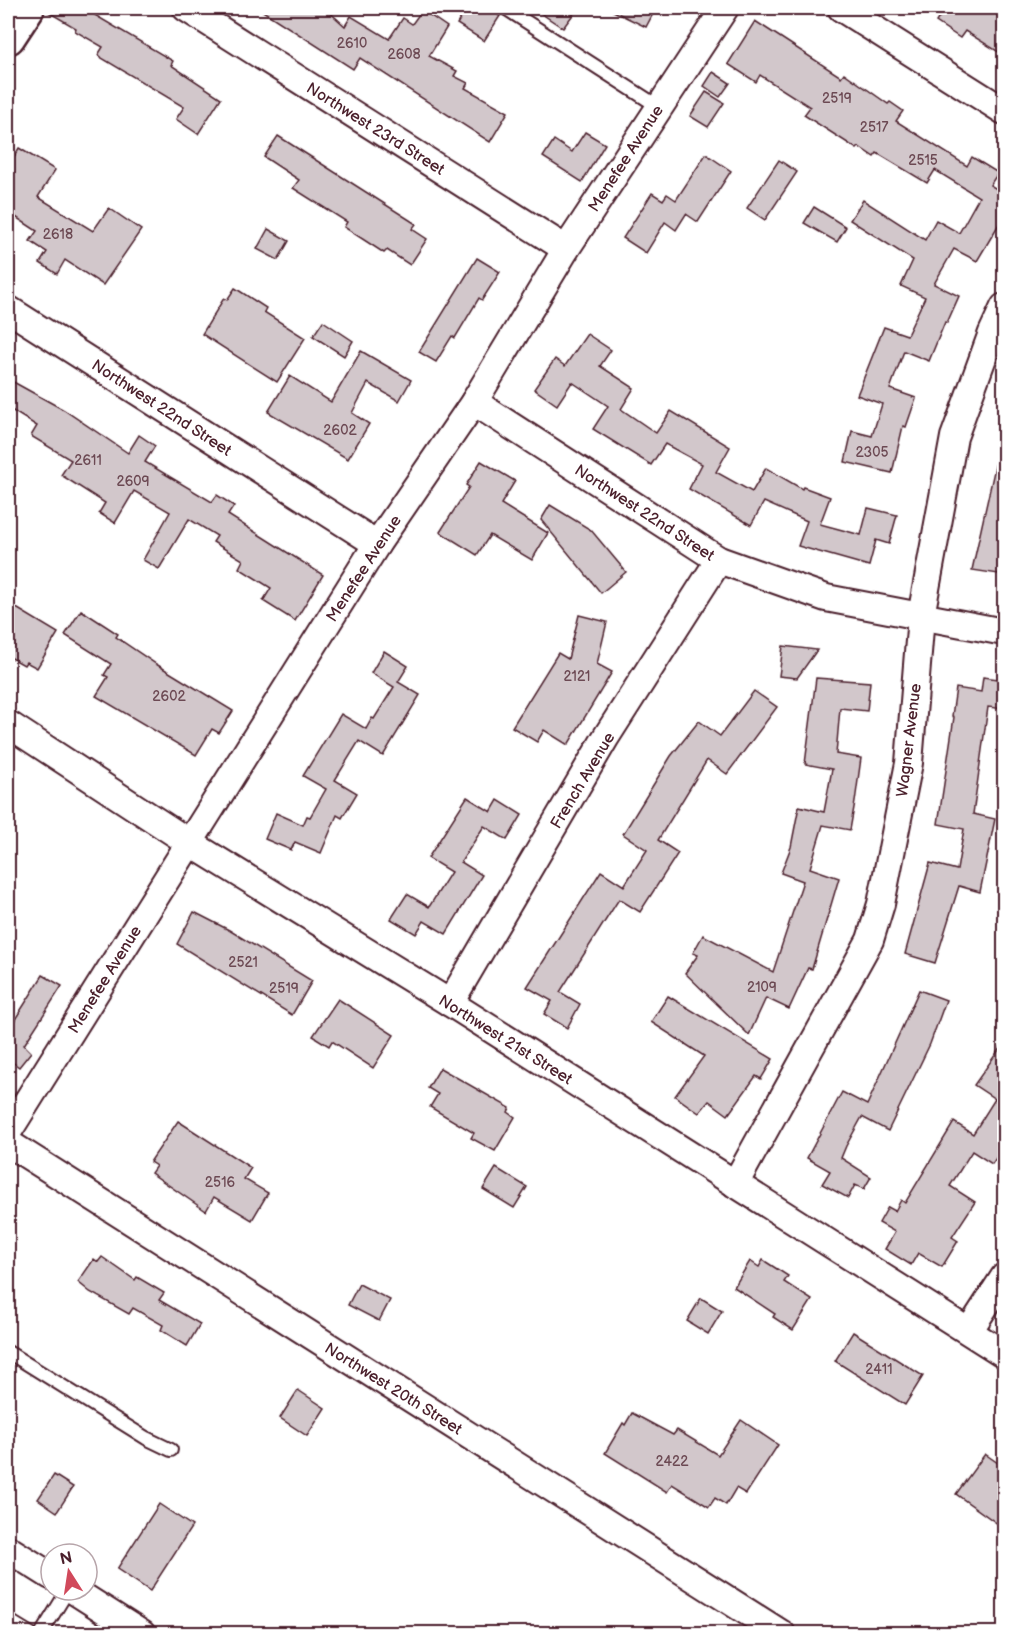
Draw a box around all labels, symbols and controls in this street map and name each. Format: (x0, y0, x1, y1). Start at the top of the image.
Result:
house number: 2610 (337, 35, 367, 52)
house number: 2608 (387, 46, 421, 63)
street label: Northwest 23rd Street (303, 79, 448, 180)
house number: 2519 (822, 90, 852, 107)
street label: Menefee Avenue (585, 102, 668, 216)
house number: 2517 (860, 119, 888, 136)
house number: 2515 (908, 152, 938, 169)
house number: 2618 (43, 226, 73, 243)
street label: Northwest 22nd Street (88, 356, 235, 461)
house number: 2602 (323, 422, 357, 439)
house number: 2305 (856, 444, 888, 461)
house number: 2611 (74, 452, 102, 469)
street label: Northwest 22nd Street (571, 461, 718, 566)
house number: 2609 (116, 473, 150, 490)
street label: Menefee Avenue (323, 512, 406, 626)
house number: 2121 (564, 668, 590, 685)
street label: Wagner Avenue (893, 682, 926, 798)
house number: 2602 (152, 688, 186, 705)
street label: French Avenue (547, 729, 620, 832)
street label: Menefee Avenue (65, 922, 146, 1037)
house number: 2521 (228, 954, 258, 971)
house number: 2109 (747, 979, 777, 996)
house number: 2519 (269, 980, 299, 997)
street label: Northwest 21st Street (435, 991, 576, 1089)
house number: 2516 (205, 1174, 236, 1191)
street label: Northwest 20th Street (321, 1339, 466, 1439)
house number: 2411 (865, 1361, 893, 1378)
house number: 2422 (655, 1453, 689, 1470)
north arrow (39, 1542, 99, 1602)
text: N (58, 1548, 74, 1569)

